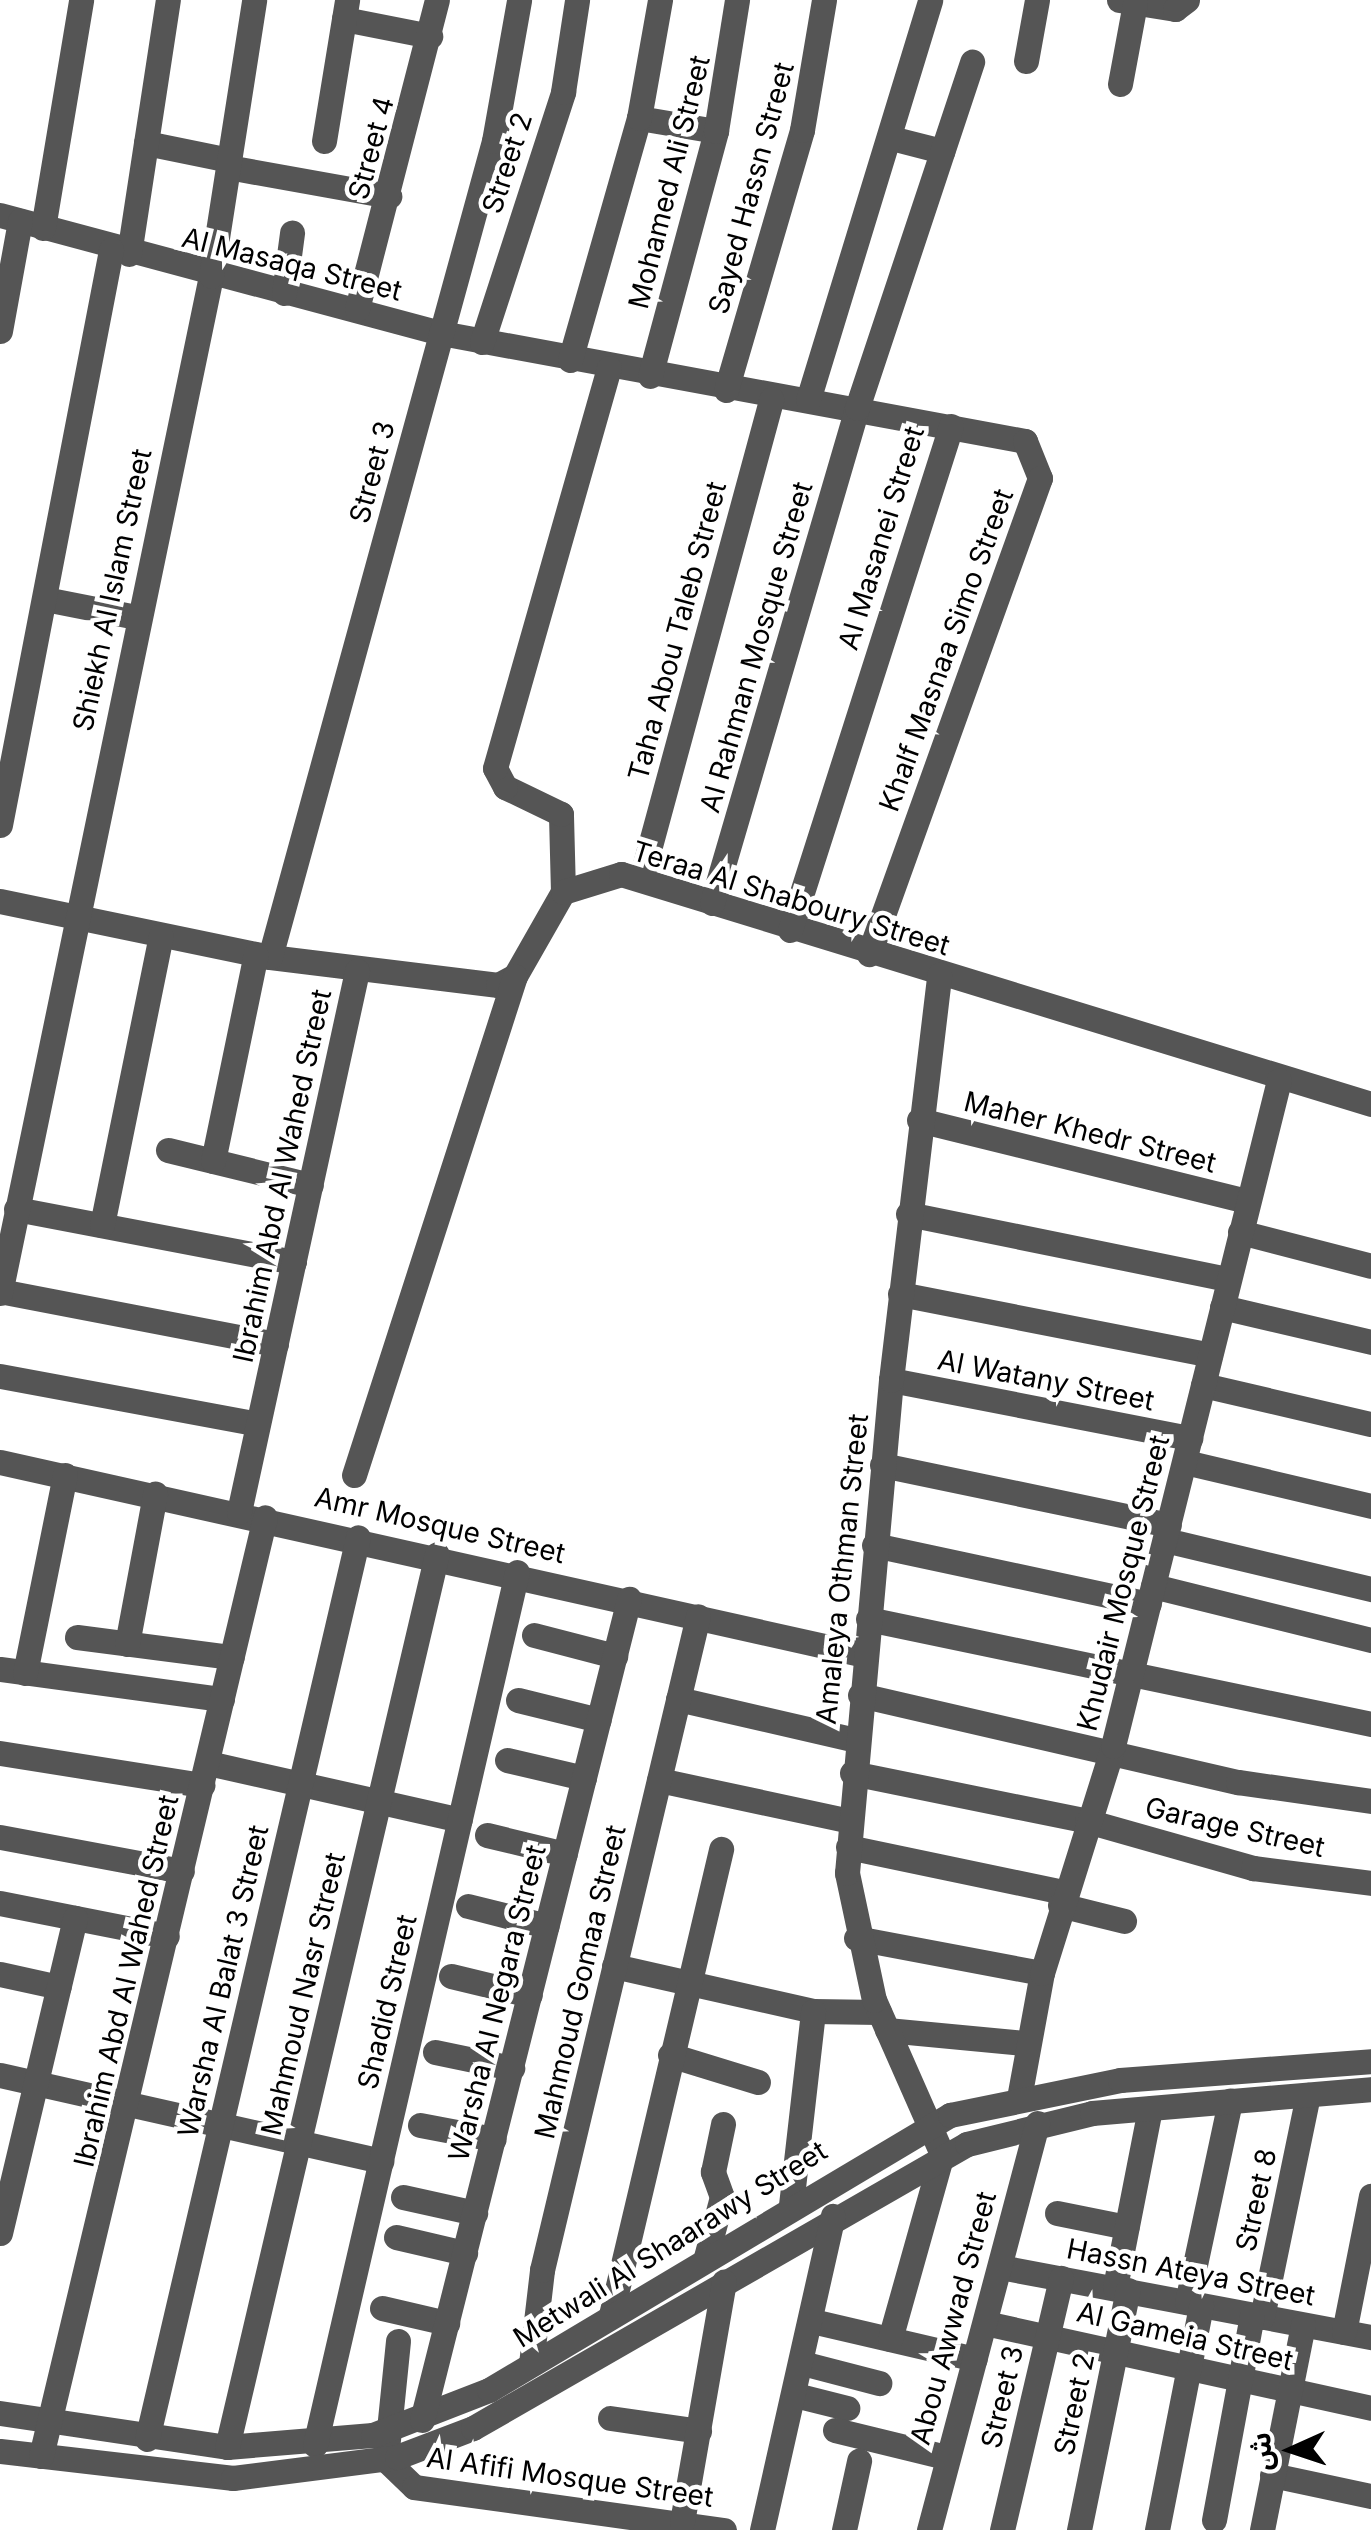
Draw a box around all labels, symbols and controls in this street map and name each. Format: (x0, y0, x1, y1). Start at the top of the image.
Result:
street label: Mohamed Ali Street (621, 52, 717, 312)
street label: Sayed Hassn Street (701, 58, 801, 318)
street label: Street 4 (341, 93, 401, 203)
street label: Street 2 (475, 108, 539, 218)
street label: Al Masaqa Street (179, 220, 405, 308)
street label: Street 3 (342, 417, 402, 527)
street label: Al Masanei Street (831, 422, 931, 654)
street label: Shiekh Al Islam Street (66, 446, 158, 734)
street label: Taha Abou Taleb Street (621, 478, 733, 784)
street label: Al Rahman Mosque Street (693, 478, 819, 816)
street label: Khalf Masnaa Simo Street (872, 484, 1020, 816)
street label: Teraa Al Shaboury Street (628, 834, 954, 962)
street label: Ibrahim Abd Al Wahed Street (226, 986, 338, 1366)
street label: Maher Khedr Street (960, 1084, 1220, 1180)
street label: Al Watany Street (935, 1343, 1157, 1417)
street label: Amaleya Othman Street (809, 1412, 875, 1726)
street label: Khudair Mosque Street (1070, 1432, 1176, 1734)
street label: Amr Mosque Street (311, 1480, 569, 1570)
street label: Garage Street (1142, 1790, 1328, 1864)
street label: Ibrahim Abd Al Wahed Street (67, 1792, 185, 2170)
street label: Warsha Al Balat 3 Street (171, 1822, 275, 2140)
street label: Mahmoud Gomaa Street (528, 1822, 632, 2142)
street label: Warsha Al Negara Street (441, 1841, 553, 2165)
street label: Mahmoud Nasr Street (254, 1849, 352, 2139)
street label: Shadid Street (351, 1911, 423, 2093)
street label: Metwali Al Shaarawy Street (507, 2134, 833, 2354)
street label: Street 8 (1229, 2146, 1283, 2254)
street label: Abou Awwad Street (903, 2188, 1003, 2448)
street label: Hassn Ateya Street (1064, 2231, 1318, 2313)
street label: Al Gameia Street (1074, 2295, 1296, 2377)
street label: Street 3 (974, 2342, 1030, 2452)
street label: Street 2 (1047, 2350, 1101, 2458)
north arrow (1241, 2400, 1341, 2500)
text: ش (1243, 2432, 1279, 2472)
street label: Al Afifi Mosque Street (424, 2440, 716, 2514)

